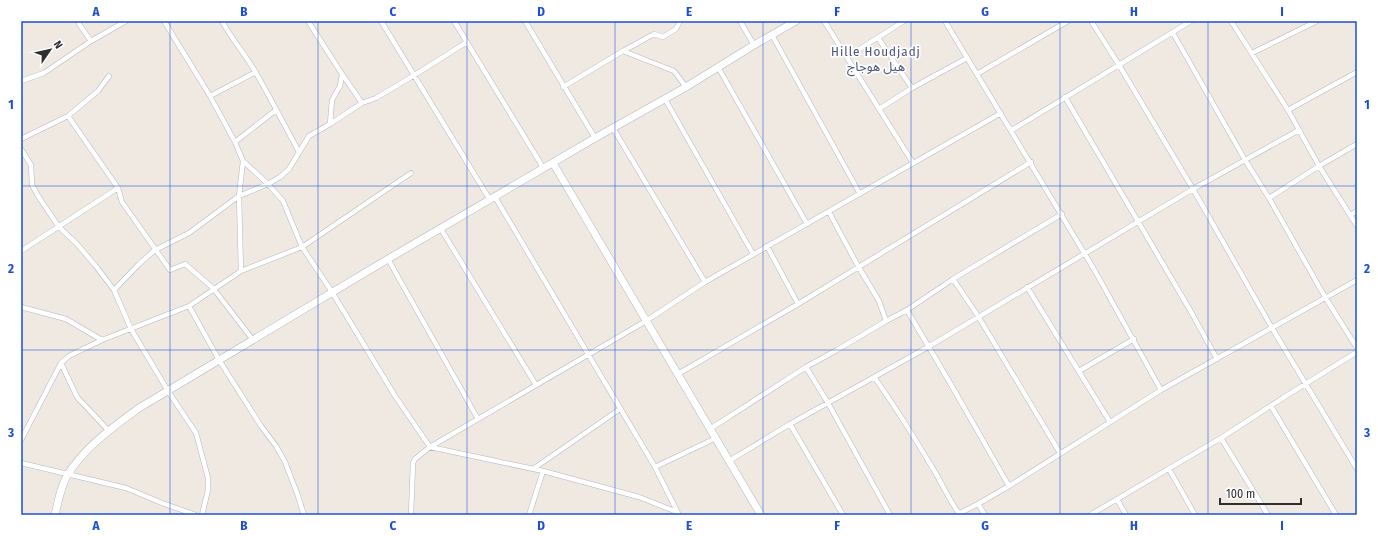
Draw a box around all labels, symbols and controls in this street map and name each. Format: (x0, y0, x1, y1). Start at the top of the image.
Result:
text: A (91, 4, 100, 19)
text: B (240, 4, 248, 19)
text: C (390, 4, 397, 19)
text: D (537, 4, 545, 19)
text: E (686, 4, 692, 19)
text: F (834, 4, 840, 19)
text: G (981, 4, 989, 19)
text: H (1130, 4, 1138, 19)
text: I (1280, 4, 1284, 19)
north arrow (30, 30, 70, 70)
text: N (51, 38, 65, 51)
district label: Hille Houdjadj هيل هوجاج (831, 44, 921, 77)
text: 1 (8, 97, 14, 112)
text: 1 (1364, 97, 1370, 112)
text: 2 (7, 261, 14, 276)
text: 2 (1363, 261, 1370, 276)
text: 3 (7, 425, 14, 440)
text: 3 (1363, 425, 1370, 440)
scale bar (1220, 480, 1301, 506)
text: 100 m (1226, 487, 1255, 501)
text: A (91, 518, 100, 533)
text: B (240, 518, 248, 533)
text: C (390, 518, 397, 533)
text: D (537, 518, 545, 533)
text: E (686, 518, 692, 533)
text: F (834, 518, 840, 533)
text: G (981, 518, 989, 533)
text: H (1130, 518, 1138, 533)
text: I (1280, 518, 1284, 533)

